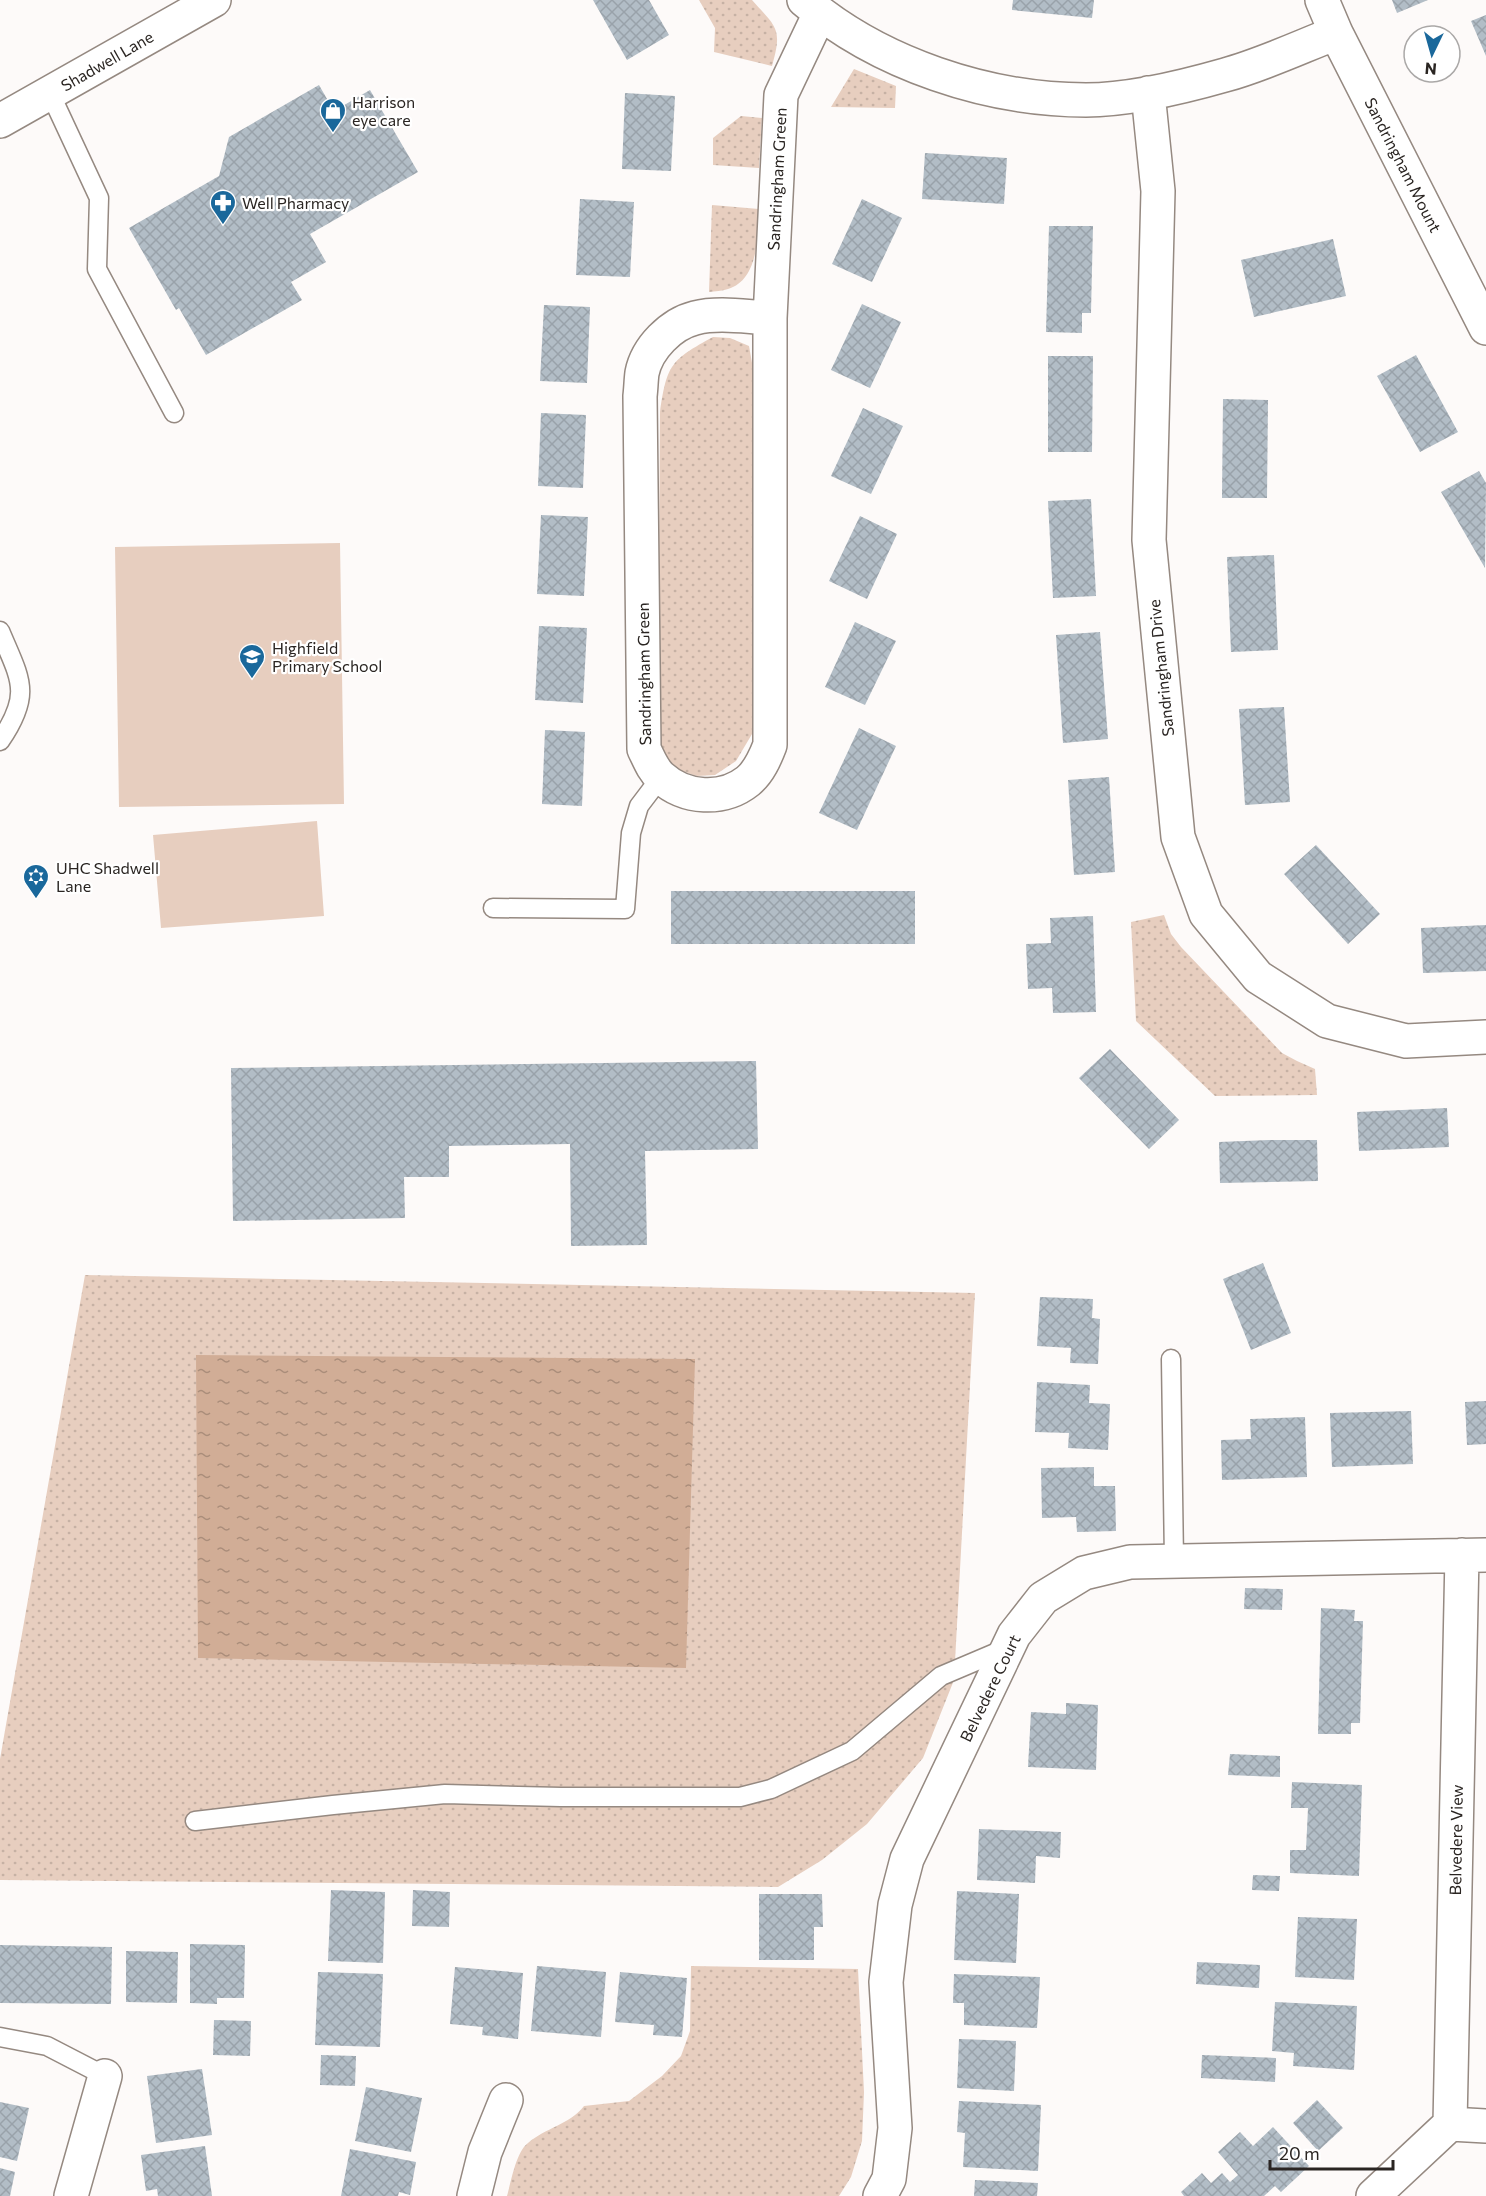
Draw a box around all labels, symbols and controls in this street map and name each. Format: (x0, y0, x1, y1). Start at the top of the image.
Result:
north arrow (1402, 24, 1462, 84)
street label: Shadwell Lane (57, 26, 156, 95)
text: N (1424, 59, 1437, 79)
place label: Harrison eye care (352, 92, 415, 129)
street label: Sandringham Mount (1361, 94, 1446, 236)
shop icon: Harrison eye care (318, 96, 348, 134)
street label: Sandringham Green (763, 107, 790, 251)
pharmacy icon: Well Pharmacy (208, 188, 238, 226)
place label: Well Pharmacy (242, 193, 349, 212)
street label: Sandringham Drive (1144, 599, 1177, 738)
street label: Sandringham Green (633, 602, 654, 746)
place label: Highfield Primary School (272, 638, 382, 675)
school or university icon: Highfield Primary School (237, 642, 267, 680)
place label: UHC Shadwell Lane (56, 858, 159, 895)
synagogue icon: UHC Shadwell Lane (21, 862, 51, 900)
street label: Belvedere Court (955, 1631, 1024, 1744)
street label: Belvedere View (1445, 1784, 1466, 1895)
scale bar (1270, 2133, 1393, 2171)
text: 20 m (1279, 2142, 1320, 2164)

